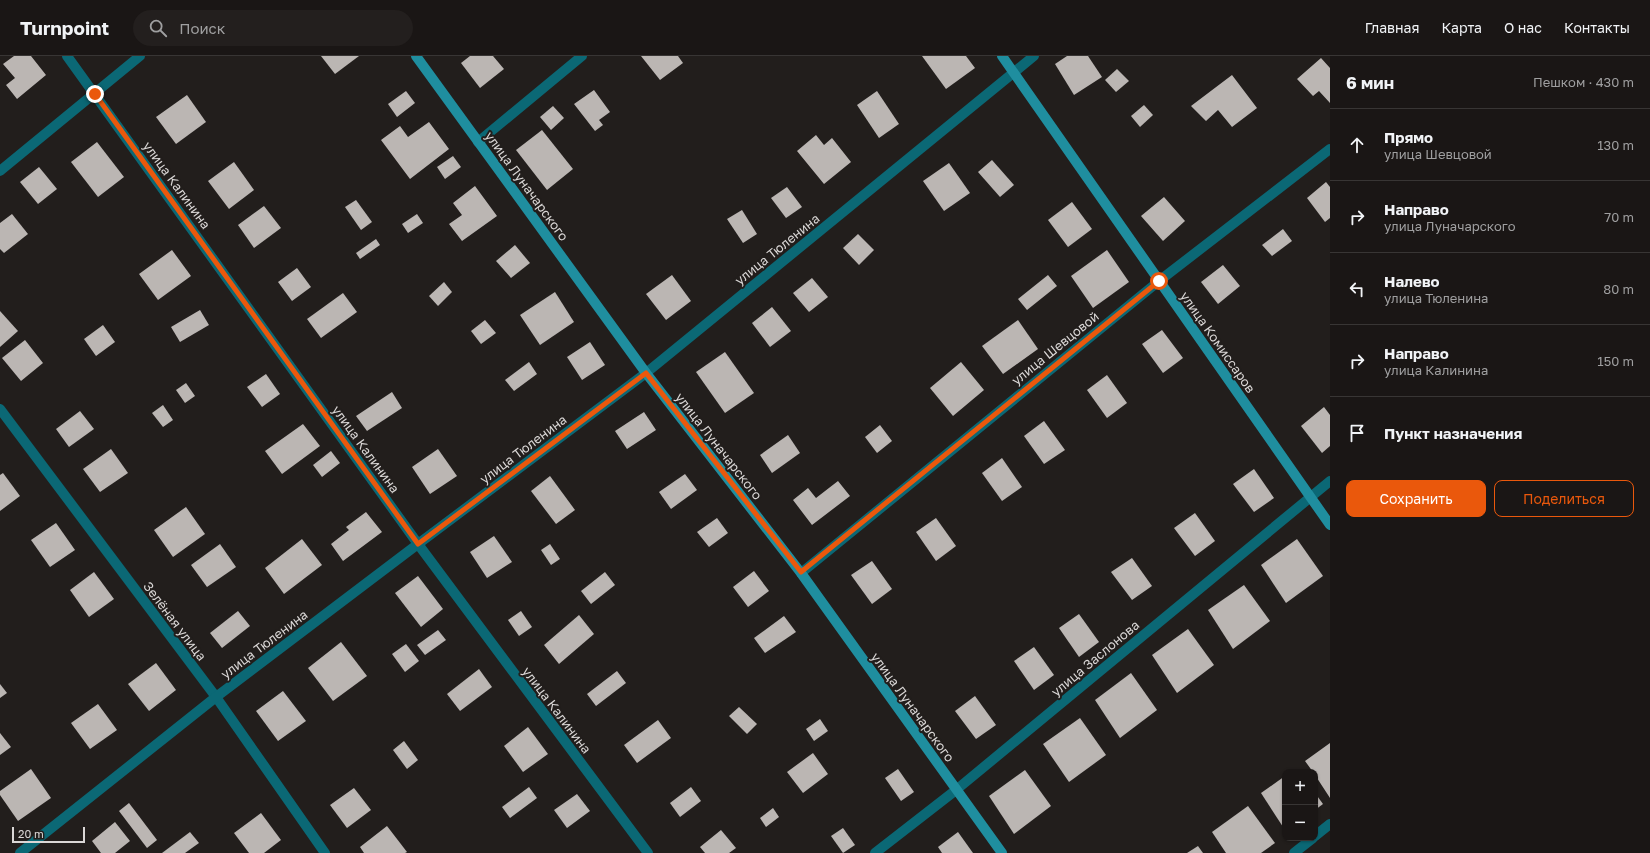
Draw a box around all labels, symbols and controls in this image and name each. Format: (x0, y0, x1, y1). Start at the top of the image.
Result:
search box (133, 10, 413, 46)
text: Turnpoint (20, 16, 109, 39)
icon: search (147, 17, 169, 39)
text: Поиск (179, 19, 225, 37)
text: Главная (1365, 19, 1419, 36)
text: Карта (1441, 19, 1482, 36)
text: О нас (1504, 19, 1542, 36)
text: Контакты (1564, 19, 1630, 36)
text: 6 мин (1346, 72, 1394, 93)
text: Пешком · 430 m (1533, 74, 1634, 90)
route end (86, 85, 104, 103)
street label: улица Луначарского (482, 128, 572, 244)
text: Прямо (1384, 128, 1433, 146)
icon: ahead (1346, 134, 1368, 156)
text: 130 m (1597, 137, 1634, 153)
street label: улица Калинина (140, 138, 214, 232)
text: улица Шевцовой (1384, 146, 1492, 162)
text: Направо (1384, 200, 1449, 218)
icon: right (1346, 206, 1368, 228)
text: 70 m (1604, 209, 1634, 225)
street label: улица Тюленина (731, 210, 823, 288)
text: улица Луначарского (1384, 218, 1516, 234)
route start (1150, 272, 1168, 290)
text: Налево (1384, 272, 1440, 290)
icon: left (1346, 278, 1368, 300)
text: 80 m (1603, 281, 1634, 297)
street label: улица Комиссаров (1177, 288, 1259, 396)
text: улица Тюленина (1384, 290, 1488, 306)
street label: улица Шевцовой (1008, 308, 1102, 388)
text: Направо (1384, 344, 1449, 362)
icon: right (1346, 350, 1368, 372)
text: 150 m (1597, 353, 1634, 369)
text: улица Калинина (1384, 362, 1488, 378)
street label: улица Луначарского (672, 389, 766, 503)
street label: улица Калинина (329, 402, 403, 496)
street label: улица Тюленина (476, 411, 570, 487)
icon: arrive (1346, 422, 1368, 444)
text: Пункт назначения (1384, 424, 1522, 442)
button: Сохранить (1346, 480, 1486, 517)
button: Поделиться (1494, 480, 1634, 517)
street label: Зелёная улица (140, 578, 210, 664)
street label: улица Тюленина (217, 606, 311, 682)
street label: улица Заслонова (1048, 617, 1142, 699)
street label: улица Луначарского (868, 649, 958, 765)
street label: улица Калинина (519, 664, 595, 756)
map controls (1282, 769, 1318, 841)
button: + (1282, 769, 1318, 805)
button: − (1282, 805, 1318, 841)
scale bar (12, 825, 85, 844)
text: 20 m (18, 827, 44, 840)

